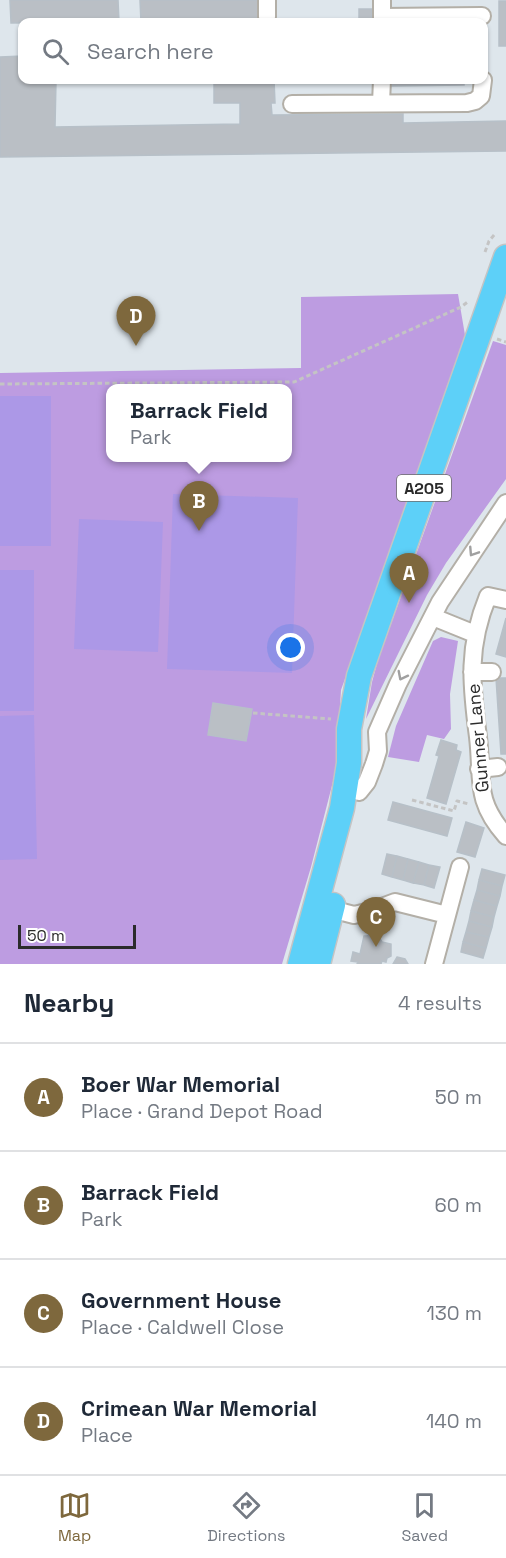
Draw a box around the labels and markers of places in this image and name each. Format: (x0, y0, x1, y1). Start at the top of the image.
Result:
pin: D (116, 296, 156, 346)
pin: B (180, 482, 218, 531)
pin: A (390, 554, 428, 603)
pin: C (356, 898, 395, 947)

